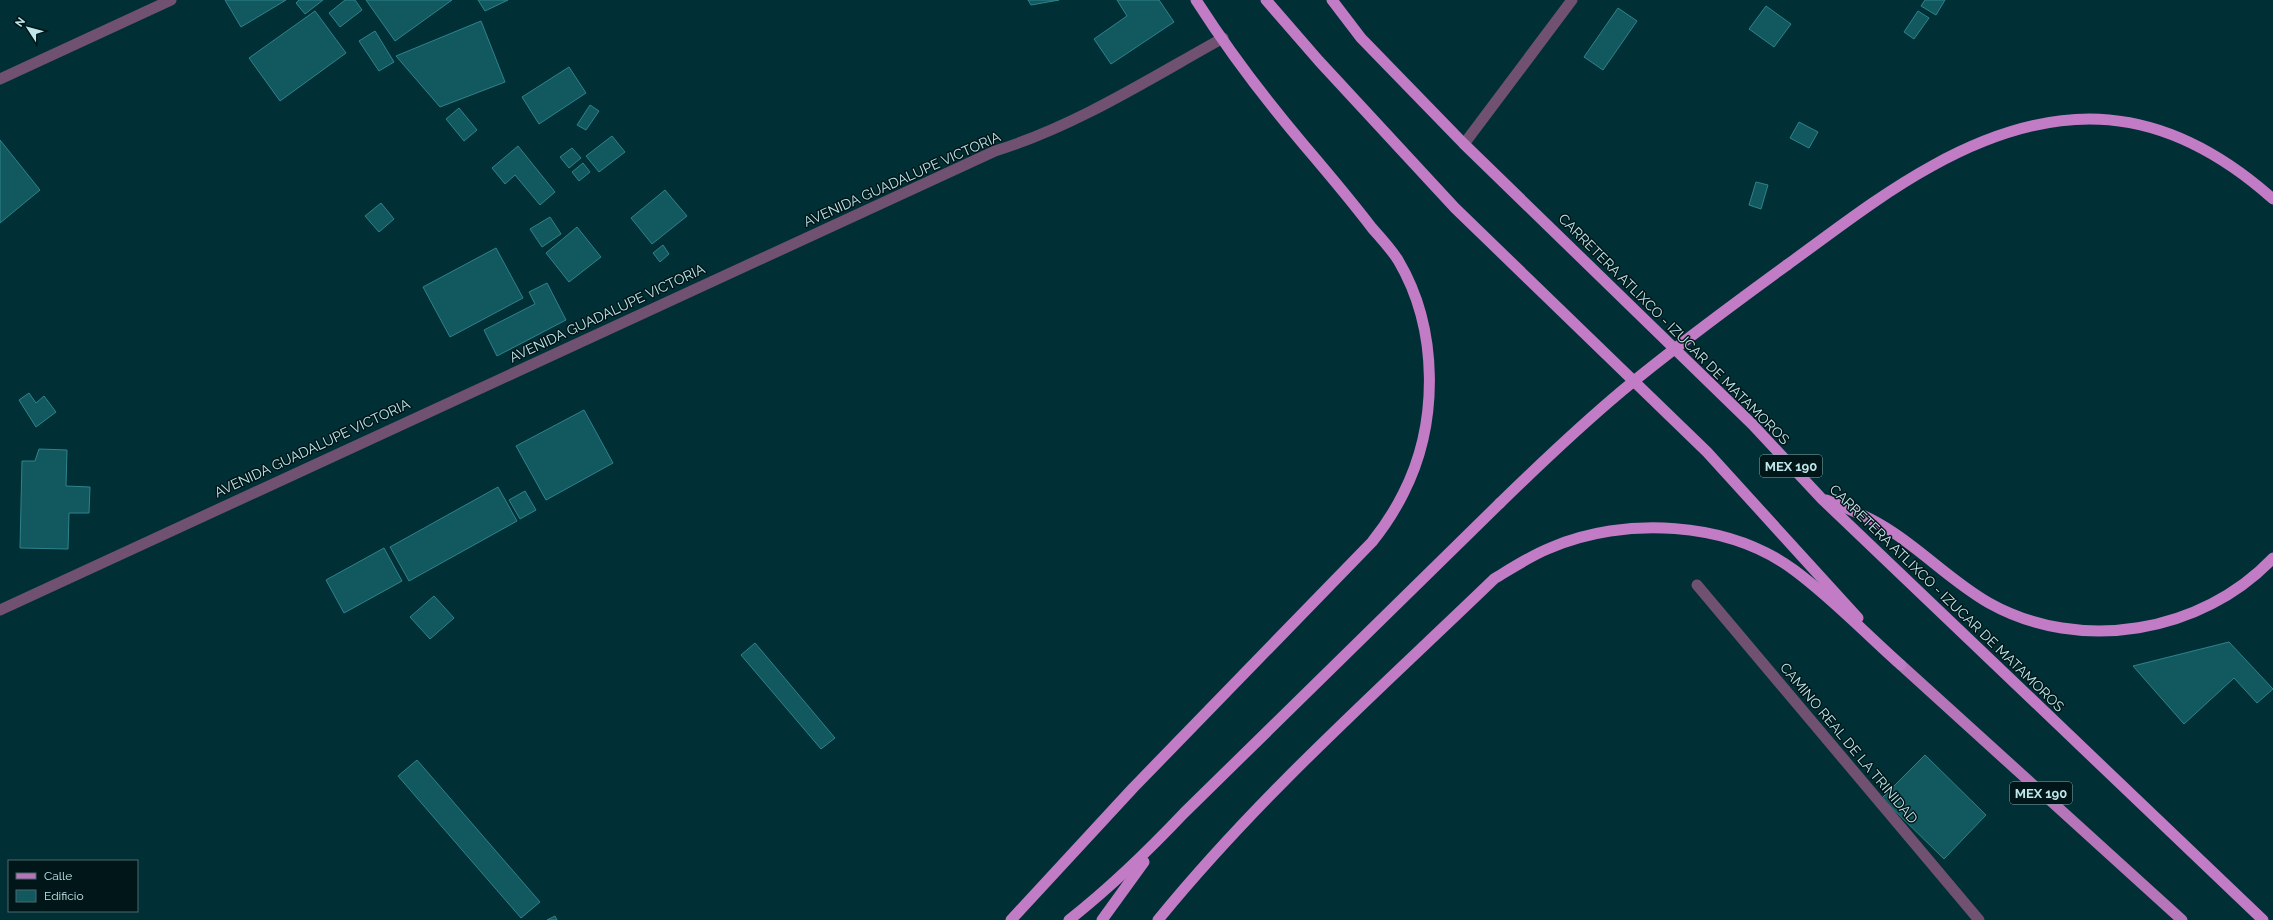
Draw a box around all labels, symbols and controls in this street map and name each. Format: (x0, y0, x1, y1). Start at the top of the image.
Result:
north arrow (8, 8, 48, 48)
text: N (13, 15, 28, 30)
street label: AVENIDA GUADALUPE VICTORIA (801, 128, 1003, 230)
street label: CARRETERA ATLIXCO - IZUCAR DE MATAMOROS (1555, 210, 1793, 448)
street label: AVENIDA GUADALUPE VICTORIA (507, 260, 708, 365)
street label: AVENIDA GUADALUPE VICTORIA (212, 395, 413, 500)
road number: MEX 190 (1760, 455, 1822, 477)
street label: CARRETERA ATLIXCO - IZUCAR DE MATAMOROS (1827, 481, 2068, 715)
street label: CAMINO REAL DE LA TRINIDAD (1777, 659, 1921, 827)
road number: MEX 190 (2010, 782, 2072, 804)
legend (8, 860, 138, 912)
text: Calle (44, 869, 72, 883)
text: Edificio (44, 889, 84, 903)

